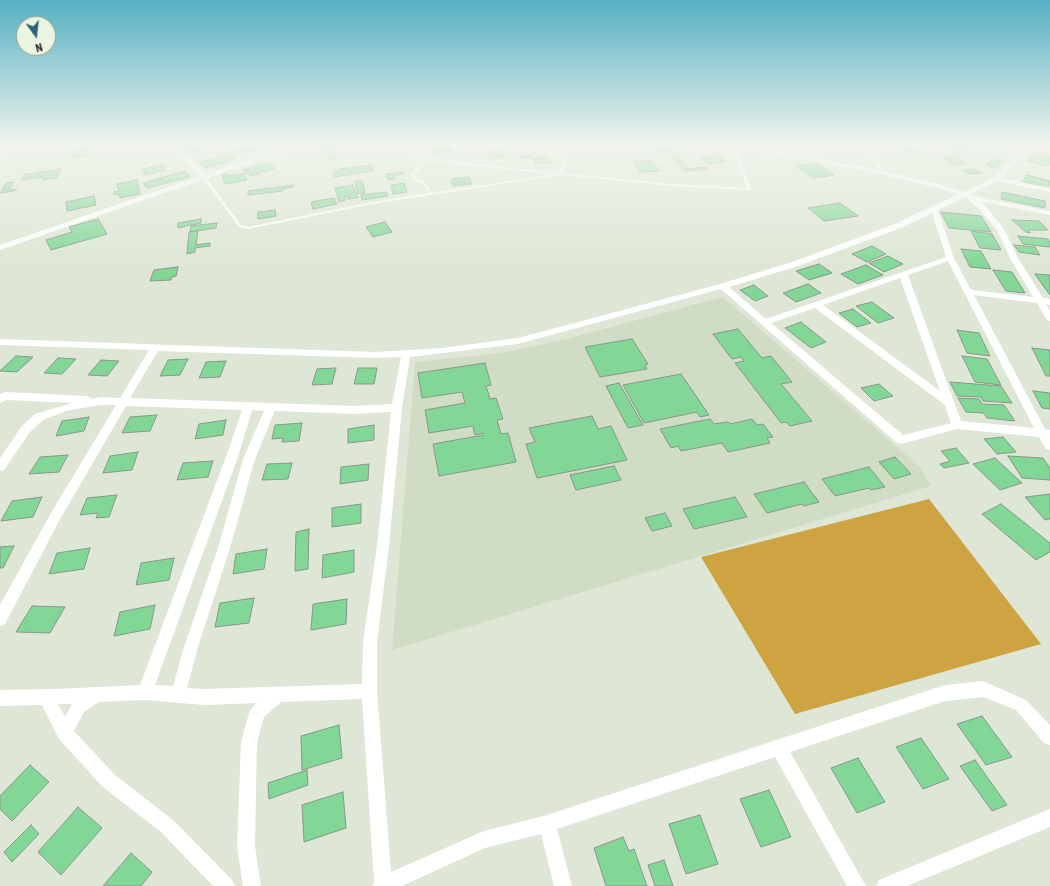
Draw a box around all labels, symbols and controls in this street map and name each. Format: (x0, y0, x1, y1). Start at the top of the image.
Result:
north arrow (16, 16, 56, 56)
text: N (34, 40, 44, 54)

